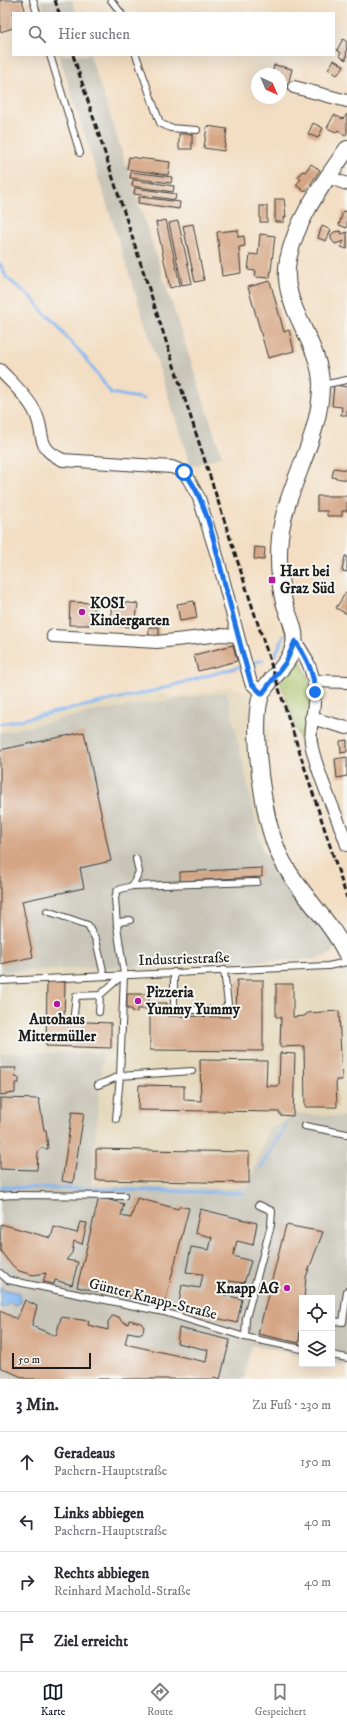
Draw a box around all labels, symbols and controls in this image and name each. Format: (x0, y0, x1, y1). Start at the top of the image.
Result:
search box (12, 12, 335, 56)
icon: search (26, 23, 48, 45)
text: Hier suchen (58, 25, 130, 44)
north arrow (251, 68, 287, 104)
route start (175, 463, 193, 481)
place label: Hart bei Graz Süd (280, 562, 335, 598)
marker: Hart bei Graz Süd (267, 575, 277, 585)
place label: KOSI Kindergarten (90, 594, 170, 630)
marker: KOSI Kindergarten (77, 607, 87, 617)
route end (306, 683, 324, 701)
street label: Industriestraße (138, 948, 230, 970)
place label: Pizzeria Yummy Yummy (145, 983, 241, 1019)
marker: Pizzeria Yummy Yummy (133, 996, 143, 1006)
marker: Autohaus Mittermüller (52, 999, 62, 1009)
place label: Autohaus Mittermüller (18, 1010, 96, 1046)
street label: Günter Knapp-Straße (87, 1274, 219, 1324)
place label: Knapp AG (216, 1279, 280, 1298)
marker: Knapp AG (282, 1283, 292, 1293)
map controls (299, 1295, 335, 1367)
button: locate (299, 1295, 335, 1331)
button: layers (299, 1331, 335, 1367)
scale bar (12, 1351, 91, 1370)
text: 50 m (18, 1353, 40, 1367)
text: 3 Min. (16, 1394, 59, 1416)
text: Zu Fuß · 230 m (252, 1397, 331, 1413)
text: Geradeaus (54, 1444, 115, 1463)
icon: ahead (16, 1451, 38, 1473)
text: 150 m (300, 1454, 331, 1470)
text: Pachern-Hauptstraße (54, 1463, 167, 1479)
text: Links abbiegen (54, 1504, 144, 1523)
icon: left (16, 1511, 38, 1533)
text: 40 m (304, 1514, 331, 1530)
text: Pachern-Hauptstraße (54, 1523, 167, 1539)
text: Rechts abbiegen (54, 1564, 149, 1583)
icon: right (16, 1571, 38, 1593)
text: 40 m (304, 1574, 331, 1590)
text: Reinhard Machold-Straße (54, 1583, 191, 1599)
icon: arrive (16, 1631, 38, 1653)
text: Ziel erreicht (54, 1632, 128, 1651)
tab: Karte (41, 1681, 65, 1719)
tab: Route (147, 1681, 173, 1719)
tab: Gespeichert (255, 1681, 306, 1719)

